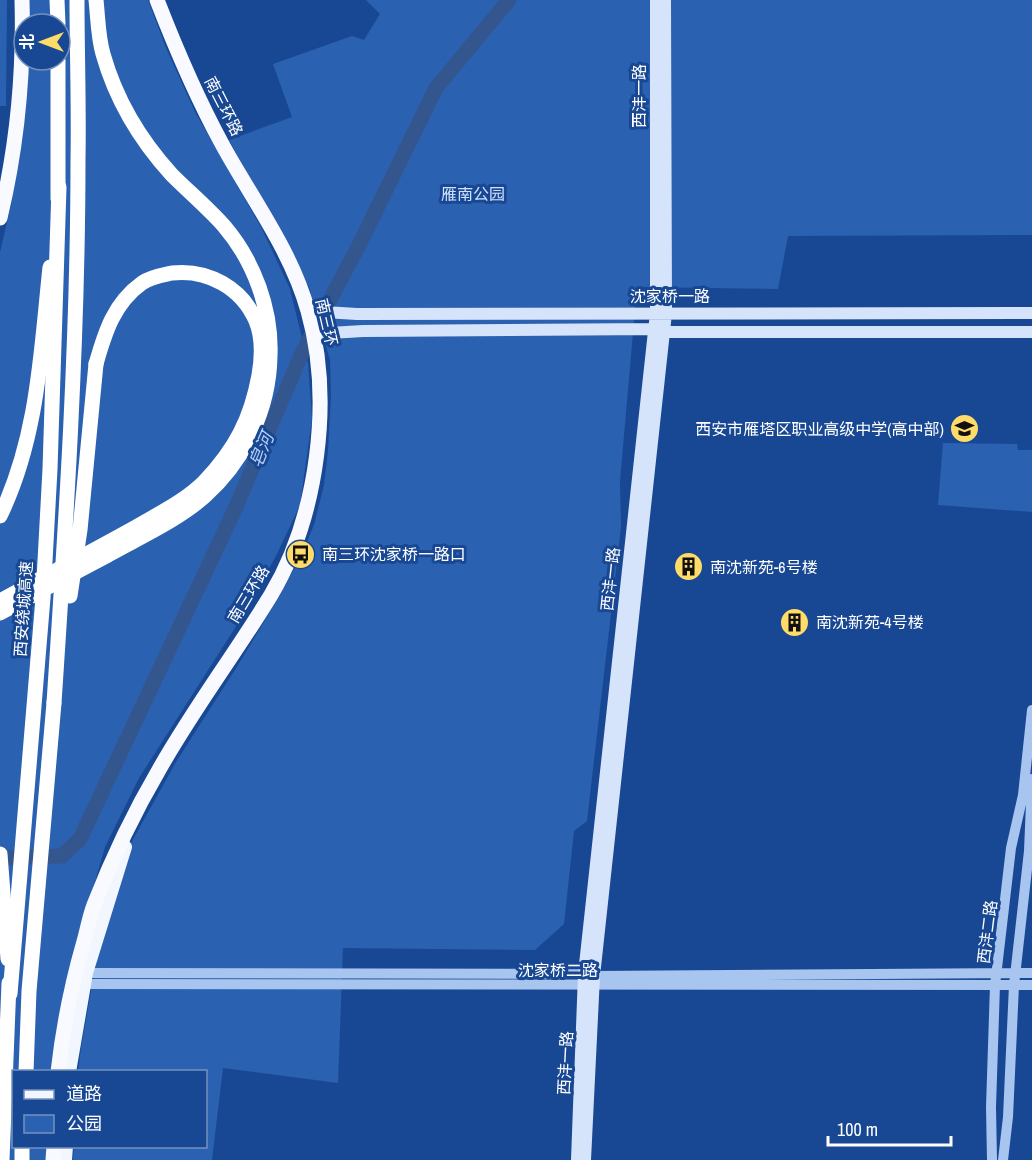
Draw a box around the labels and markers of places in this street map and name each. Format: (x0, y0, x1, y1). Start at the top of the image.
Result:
school or university icon: 西安市雁塔区职业高级中学(高中部) (949, 413, 981, 445)
place label: 西安市雁塔区职业高级中学(高中部) (695, 418, 944, 440)
bus stop icon: 南三环沈家桥一路口 (285, 538, 317, 570)
place label: 南三环沈家桥一路口 (322, 543, 466, 565)
building icon: 南沈新苑-6号楼 (673, 551, 705, 583)
place label: 南沈新苑-6号楼 (710, 556, 818, 578)
building icon: 南沈新苑-4号楼 (779, 606, 811, 638)
place label: 南沈新苑-4号楼 (816, 611, 924, 633)

